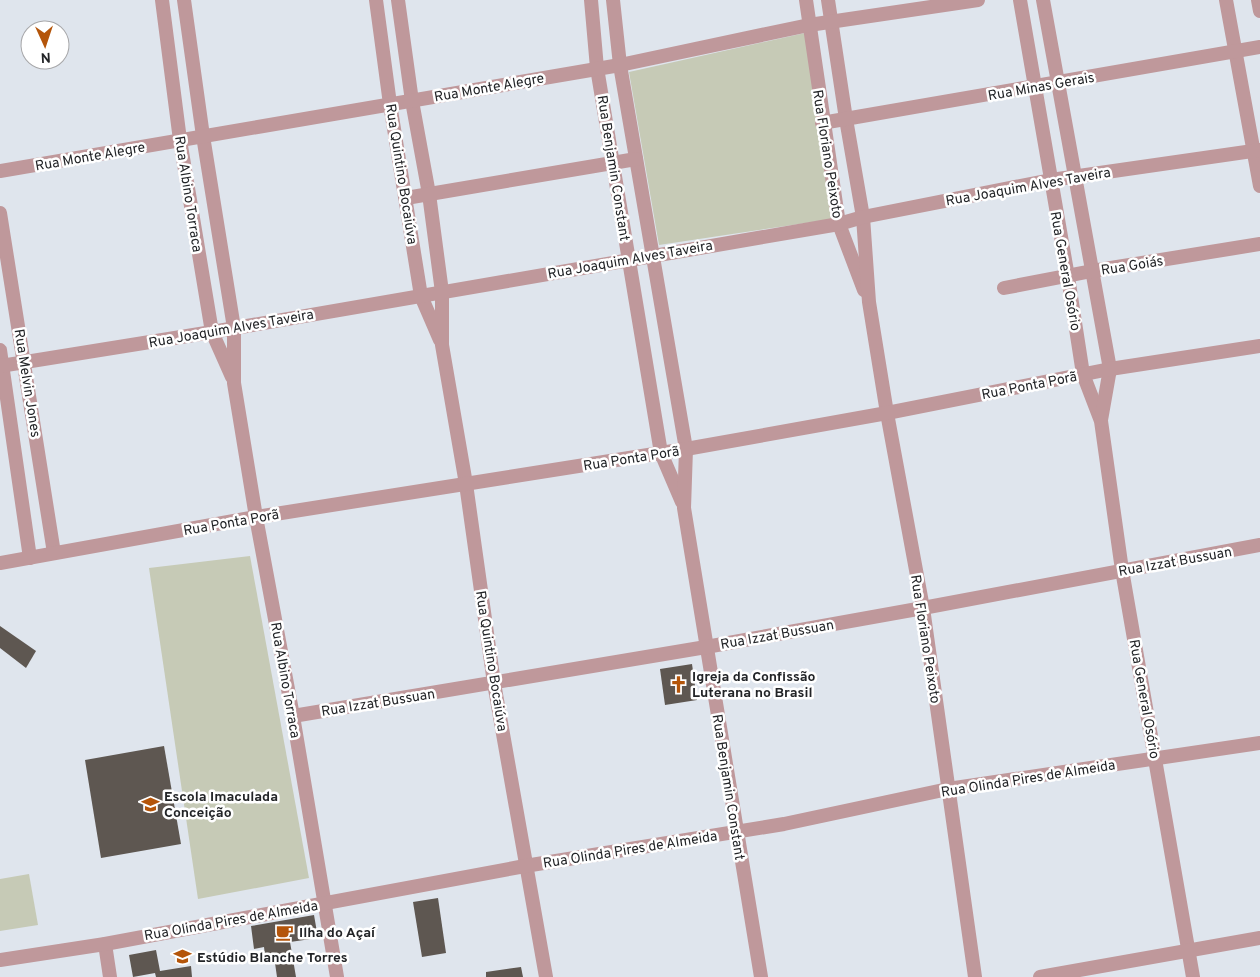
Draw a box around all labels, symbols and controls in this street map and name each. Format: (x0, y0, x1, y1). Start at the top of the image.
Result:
north arrow (20, 20, 70, 70)
text: N (40, 48, 51, 65)
street label: Rua Monte Alegre (433, 70, 546, 107)
street label: Rua Minas Gerais (987, 70, 1096, 105)
street label: Rua Floriano Peixoto (808, 89, 845, 220)
street label: Rua Benjamin Constant (593, 94, 632, 242)
street label: Rua Quintino Bocaiúva (381, 103, 420, 246)
street label: Rua Albino Torraca (170, 135, 205, 254)
street label: Rua Monte Alegre (34, 139, 147, 176)
street label: Rua Joaquim Alves Taveira (944, 165, 1112, 210)
street label: Rua General Osório (1046, 210, 1083, 333)
street label: Rua Joaquim Alves Taveira (546, 238, 714, 283)
street label: Rua Goiás (1100, 253, 1165, 280)
street label: Rua Joaquim Alves Taveira (147, 307, 315, 352)
street label: Rua Melvin Jones (10, 328, 43, 439)
street label: Rua Ponta Porã (980, 369, 1078, 404)
street label: Rua Ponta Porã (582, 444, 680, 475)
street label: Rua Ponta Porã (182, 507, 280, 540)
street label: Rua Izzat Bussuan (1117, 544, 1233, 581)
street label: Rua Floriano Peixoto (906, 574, 943, 705)
street label: Rua Quintino Bocaiúva (471, 590, 510, 733)
street label: Rua Izzat Bussuan (719, 617, 835, 654)
street label: Rua Albino Torraca (266, 621, 303, 740)
street label: Rua General Osório (1125, 638, 1162, 761)
place label: Igreja da Confissão Luterana no Brasil (692, 669, 816, 702)
church icon: Igreja da Confissão Luterana no Brasil (668, 674, 688, 694)
street label: Rua Izzat Bussuan (320, 686, 436, 721)
street label: Rua Benjamin Constant (708, 713, 747, 861)
street label: Rua Olinda Pires de Almeida (940, 757, 1117, 802)
place label: Escola Imaculada Conceição (164, 789, 278, 822)
school or university icon: Escola Imaculada Conceição (140, 794, 160, 814)
street label: Rua Olinda Pires de Almeida (542, 828, 719, 873)
street label: Rua Olinda Pires de Almeida (143, 898, 320, 945)
cafe icon: Ilha do Açaí (275, 922, 295, 942)
place label: Ilha do Açaí (299, 925, 376, 942)
school or university icon: Estúdio Blanche Torres (173, 947, 193, 967)
place label: Estúdio Blanche Torres (197, 950, 348, 967)

